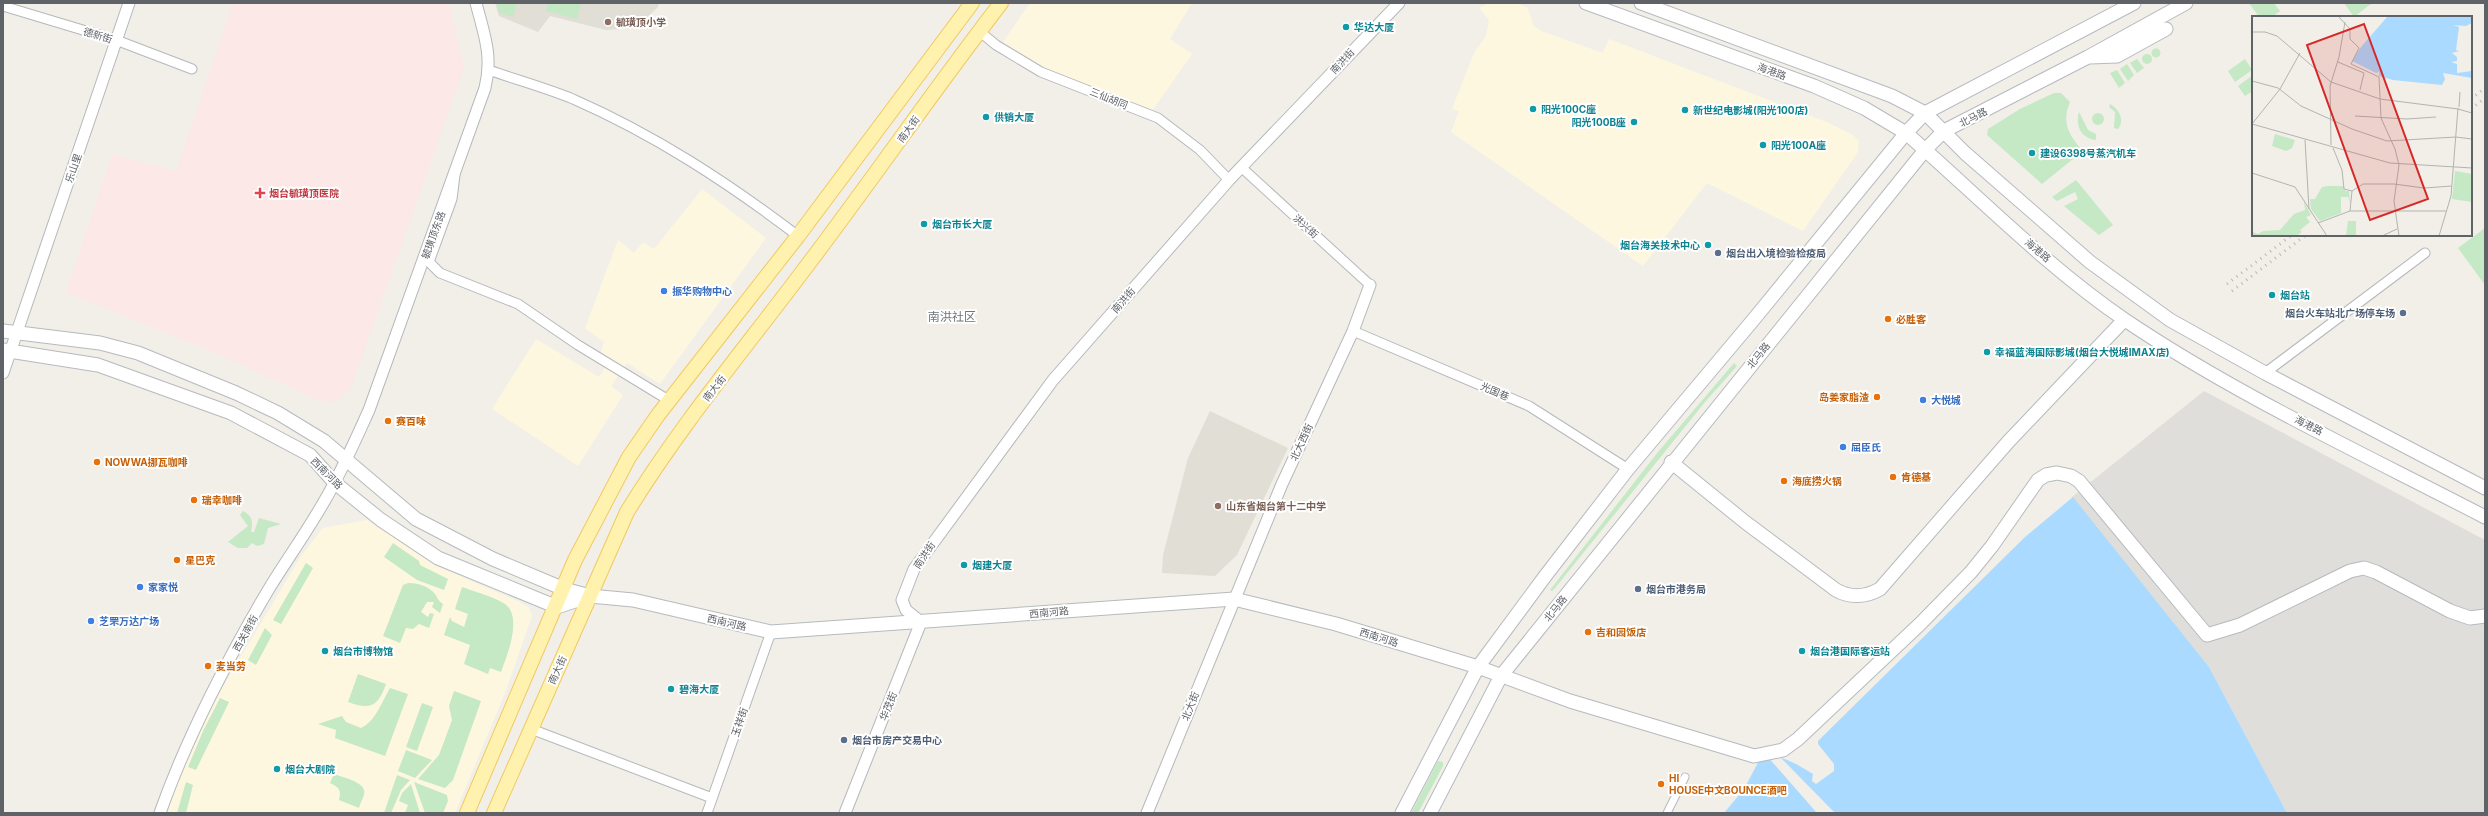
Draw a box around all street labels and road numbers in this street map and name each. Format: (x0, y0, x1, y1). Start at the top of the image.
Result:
street label: 德新街 (82, 25, 114, 45)
street label: 南洪街 (1327, 46, 1357, 76)
street label: 海港路 (1756, 60, 1788, 82)
street label: 三仙胡同 (1088, 85, 1130, 111)
street label: 北马路 (1957, 105, 1989, 129)
street label: 南大街 (894, 113, 922, 145)
street label: 乐山里 (62, 152, 84, 184)
street label: 毓璜顶东路 (419, 209, 447, 261)
street label: 洪兴街 (1291, 212, 1321, 240)
street label: 海港路 (2023, 236, 2053, 264)
street label: 南洪街 (1109, 285, 1137, 315)
street label: 北马路 (1744, 340, 1772, 370)
street label: 南大街 (700, 372, 728, 404)
street label: 光国巷 (1479, 380, 1511, 402)
street label: 海港路 (2293, 413, 2325, 437)
street label: 北大西街 (1287, 421, 1315, 463)
street label: 西南河路 (309, 455, 345, 491)
street label: 南洪街 (911, 539, 937, 571)
street label: 北马路 (1541, 593, 1569, 623)
street label: 西南河路 (1029, 604, 1069, 620)
street label: 西南河路 (706, 612, 748, 632)
street label: 西关南街 (230, 613, 260, 653)
street label: 西南河路 (1358, 625, 1400, 649)
street label: 南大街 (545, 654, 569, 686)
street label: 华茂街 (877, 690, 899, 722)
street label: 北大街 (1179, 690, 1201, 722)
street label: 玉祥街 (728, 706, 750, 738)

